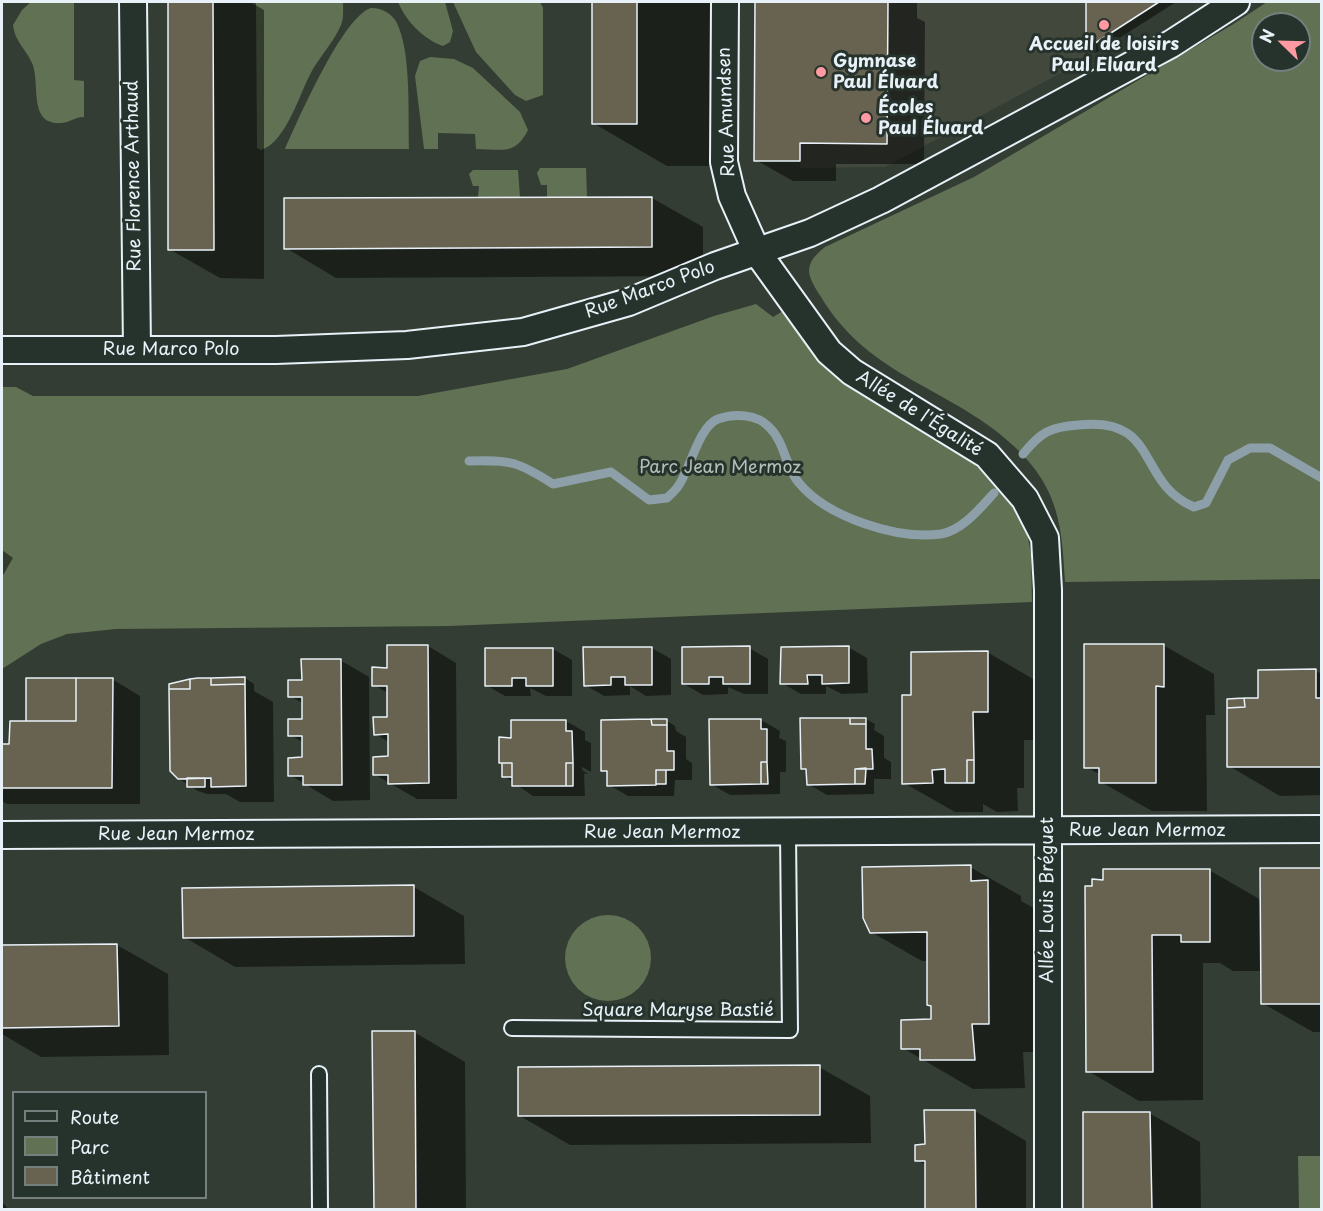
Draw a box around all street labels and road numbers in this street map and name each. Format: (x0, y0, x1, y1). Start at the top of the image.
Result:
street label: Rue Amundsen (714, 47, 740, 177)
street label: Rue Florence Arthaud (122, 80, 146, 272)
street label: Rue Marco Polo (582, 256, 718, 324)
street label: Rue Marco Polo (103, 339, 239, 361)
street label: Allée de l'Égalité (852, 367, 986, 461)
street label: Allée Louis Bréguet (1037, 817, 1059, 983)
street label: Rue Jean Mermoz (1069, 820, 1225, 842)
street label: Rue Jean Mermoz (584, 822, 740, 844)
street label: Rue Jean Mermoz (98, 824, 254, 846)
street label: Square Maryse Bastié (582, 1000, 774, 1022)

